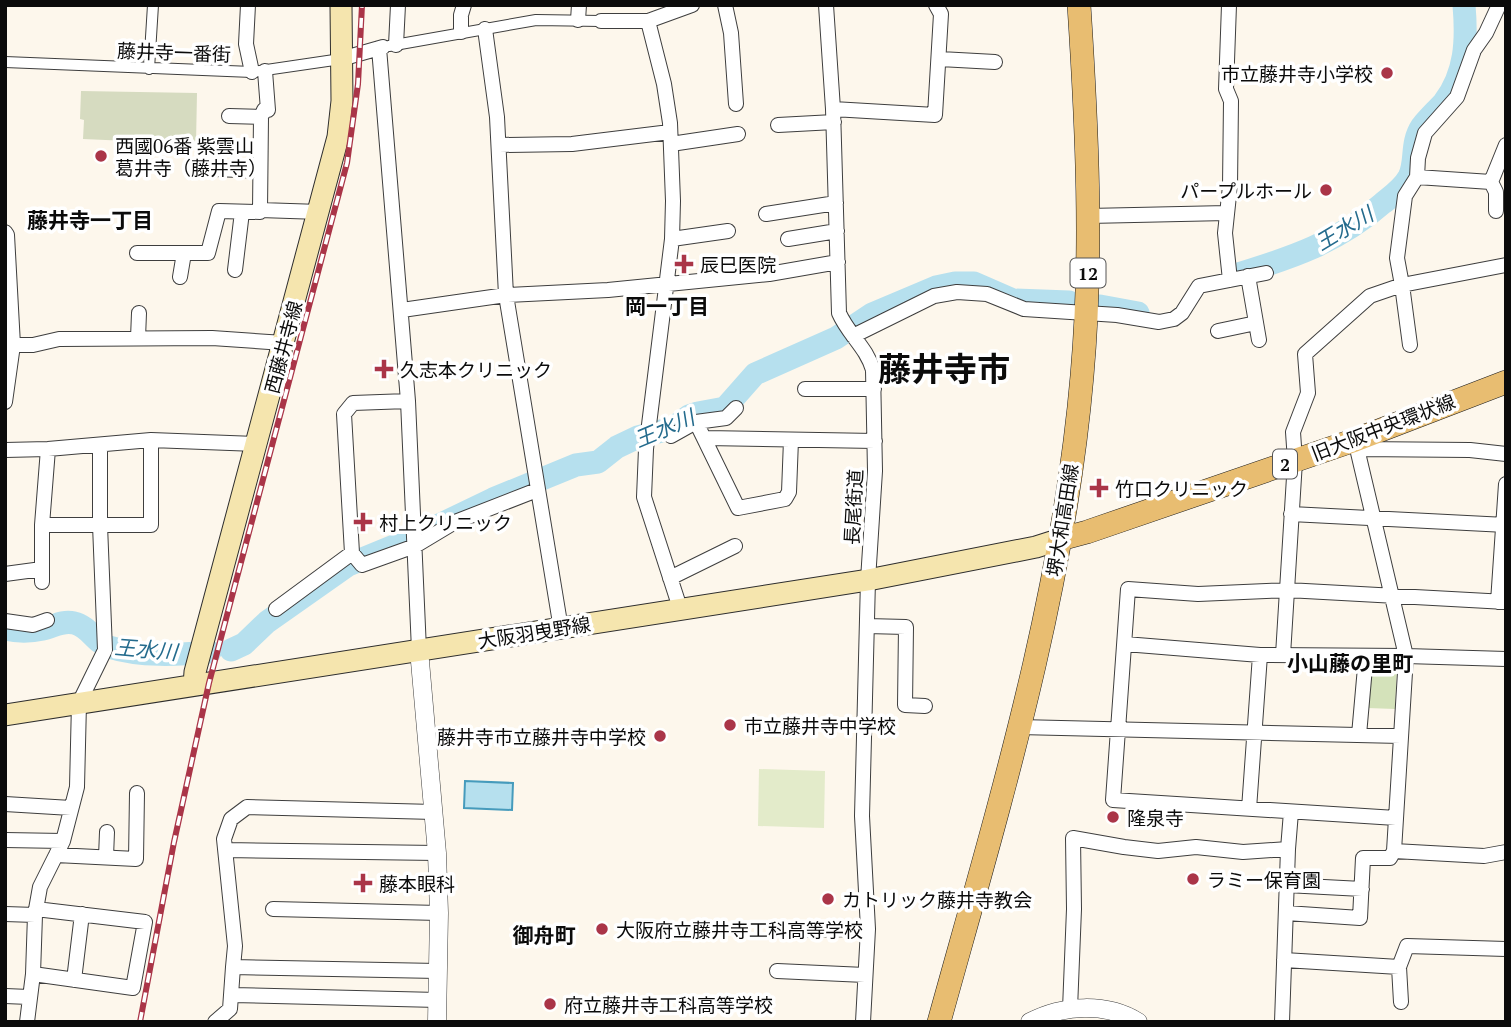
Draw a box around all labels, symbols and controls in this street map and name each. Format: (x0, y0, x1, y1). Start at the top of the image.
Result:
street label: 藤井寺一番街 (117, 38, 231, 66)
place label: 市立藤井寺小学校 (1221, 61, 1373, 86)
marker: 市立藤井寺小学校 (1379, 65, 1395, 81)
place label: 西國06番 紫雲山 葛井寺（藤井寺） (115, 133, 267, 180)
marker: 西國06番 紫雲山 葛井寺（藤井寺） (93, 148, 109, 164)
place label: パープルホール (1180, 178, 1312, 203)
marker: パープルホール (1318, 182, 1334, 198)
water label: 王水川 (1310, 199, 1380, 256)
district label: 藤井寺一丁目 (27, 206, 153, 234)
place label: 辰巳医院 (700, 252, 776, 277)
marker: 辰巳医院 (674, 254, 694, 274)
road number: 12 (1070, 258, 1106, 288)
district label: 岡一丁目 (625, 292, 709, 320)
street label: 西藤井寺線 (259, 298, 307, 396)
district label: 藤井寺市 (878, 347, 1010, 390)
place label: 久志本クリニック (400, 357, 552, 382)
marker: 久志本クリニック (374, 359, 394, 379)
street label: 旧大阪中央環状線 (1308, 388, 1458, 466)
water label: 王水川 (630, 402, 700, 453)
road number: 2 (1273, 450, 1297, 478)
street label: 堺大和高田線 (1041, 462, 1083, 578)
street label: 長尾街道 (839, 468, 867, 546)
place label: 竹口クリニック (1115, 476, 1248, 501)
marker: 竹口クリニック (1089, 478, 1109, 498)
place label: 村上クリニック (379, 510, 512, 535)
marker: 村上クリニック (353, 512, 373, 532)
street label: 大阪羽曳野線 (476, 611, 592, 653)
water label: 王水川 (113, 632, 181, 666)
district label: 小山藤の里町 (1287, 649, 1413, 677)
place label: 市立藤井寺中学校 (744, 713, 896, 738)
marker: 市立藤井寺中学校 (722, 717, 738, 733)
place label: 藤井寺市立藤井寺中学校 (437, 724, 646, 749)
marker: 藤井寺市立藤井寺中学校 (652, 728, 668, 744)
place label: 隆泉寺 (1127, 805, 1184, 830)
marker: 隆泉寺 (1105, 809, 1121, 825)
place label: ラミー保育園 (1207, 867, 1321, 892)
place label: 藤本眼科 (379, 871, 455, 896)
marker: ラミー保育園 (1185, 871, 1201, 887)
marker: 藤本眼科 (353, 873, 373, 893)
place label: カトリック藤井寺教会 (842, 887, 1032, 912)
marker: カトリック藤井寺教会 (820, 891, 836, 907)
place label: 大阪府立藤井寺工科高等学校 (616, 917, 863, 942)
district label: 御舟町 (513, 921, 576, 949)
marker: 大阪府立藤井寺工科高等学校 (594, 921, 610, 937)
place label: 府立藤井寺工科高等学校 (564, 992, 773, 1017)
marker: 府立藤井寺工科高等学校 (542, 996, 558, 1012)

